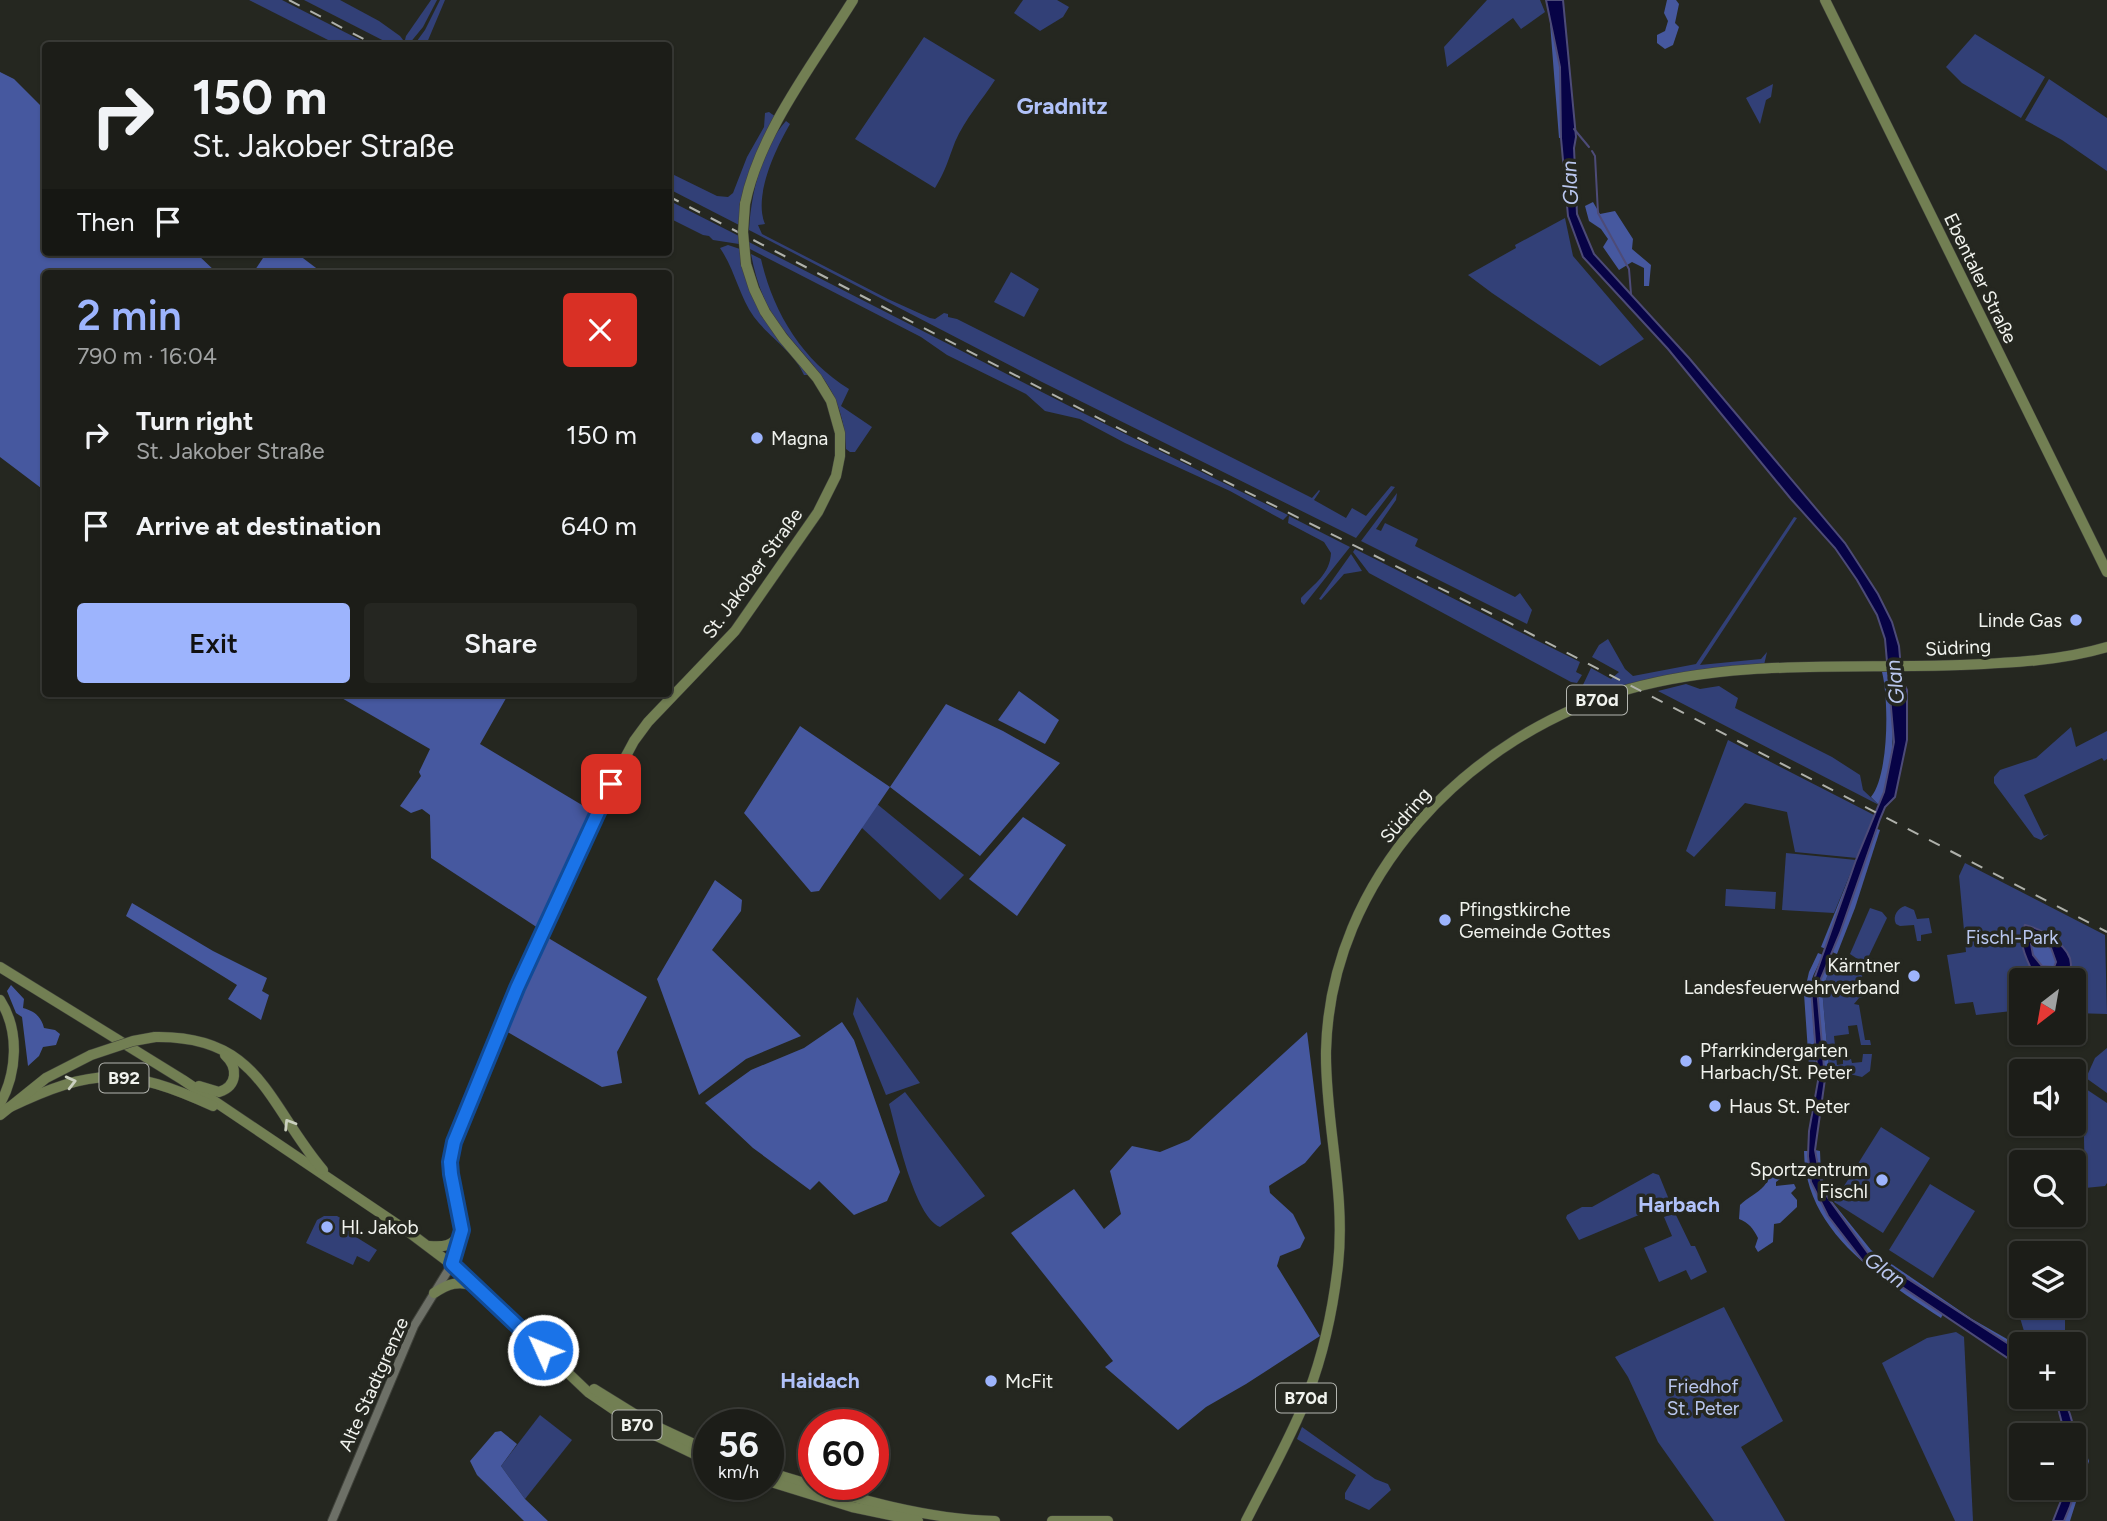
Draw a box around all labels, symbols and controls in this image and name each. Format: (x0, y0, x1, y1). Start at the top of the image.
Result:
text: 150 m (192, 67, 327, 126)
icon: right (77, 70, 168, 161)
district label: Gradnitz (1016, 92, 1108, 120)
text: St. Jakober Straße (192, 127, 454, 165)
water label: Glan (1556, 160, 1583, 206)
icon: arrive (149, 203, 187, 241)
text: Then (77, 206, 135, 238)
street label: Ebentaler Straße (1939, 209, 2022, 347)
text: 2 min (77, 290, 182, 341)
button: close (563, 293, 637, 367)
text: 790 m · 16:04 (77, 342, 217, 370)
text: Turn right (136, 405, 253, 437)
icon: right (77, 416, 115, 454)
text: 150 m (566, 419, 637, 451)
place label: Magna (771, 427, 828, 450)
marker: Magna (749, 430, 765, 446)
text: St. Jakober Straße (136, 437, 324, 465)
street label: St. Jakober Straße (697, 504, 807, 643)
icon: arrive (77, 507, 115, 545)
text: Arrive at destination (136, 510, 381, 542)
text: 640 m (561, 510, 637, 542)
button: Exit (77, 603, 350, 683)
button: Share (364, 603, 637, 683)
place label: Linde Gas (1978, 609, 2062, 632)
marker: Linde Gas (2068, 612, 2084, 628)
street label: Südring (1924, 634, 1992, 661)
water label: Glan (1880, 658, 1909, 706)
road number: B70d (1567, 686, 1627, 714)
pin (581, 754, 641, 814)
icon: arrive (592, 765, 630, 803)
street label: Südring (1375, 783, 1436, 848)
place label: Pfingstkirche Gemeinde Gottes (1459, 898, 1611, 943)
marker: Pfingstkirche Gemeinde Gottes (1437, 912, 1453, 928)
park label: Fischl-Park (1966, 926, 2059, 949)
place label: Kärntner Landesfeuerwehrverband (1684, 954, 1901, 999)
marker: Kärntner Landesfeuerwehrverband (1906, 968, 1922, 984)
north arrow (2009, 968, 2086, 1045)
map controls (2009, 968, 2086, 1500)
place label: Pfarrkindergarten Harbach/St. Peter (1700, 1039, 1853, 1084)
marker: Pfarrkindergarten Harbach/St. Peter (1678, 1053, 1694, 1069)
button: sound (2009, 1059, 2086, 1136)
road number: B92 (100, 1064, 148, 1092)
one-way arrow (65, 1076, 77, 1091)
place label: Haus St. Peter (1729, 1095, 1850, 1118)
marker: Haus St. Peter (1707, 1098, 1723, 1114)
one-way arrow (285, 1119, 298, 1132)
button: search (2009, 1150, 2086, 1227)
place label: Sportzentrum Fischl (1750, 1158, 1868, 1203)
marker: Sportzentrum Fischl (1874, 1172, 1890, 1188)
district label: Harbach (1638, 1192, 1720, 1217)
place label: Hl. Jakob (341, 1216, 419, 1239)
marker: Hl. Jakob (319, 1219, 335, 1235)
button: layers (2009, 1241, 2086, 1318)
water label: Glan (1860, 1246, 1911, 1293)
position arrow (506, 1313, 580, 1387)
street label: Alte Stadtgrenze (334, 1314, 413, 1455)
button: + (2009, 1332, 2086, 1409)
district label: Haidach (780, 1368, 860, 1393)
place label: McFit (1005, 1370, 1053, 1393)
marker: McFit (983, 1373, 999, 1389)
park label: Friedhof St. Peter (1667, 1375, 1740, 1420)
road number: B70d (1276, 1384, 1336, 1413)
speed limit sign: 60 (798, 1409, 889, 1500)
road number: B70 (612, 1410, 662, 1440)
button: − (2009, 1423, 2086, 1500)
text: 56 (718, 1424, 759, 1466)
text: km/h (718, 1461, 759, 1483)

